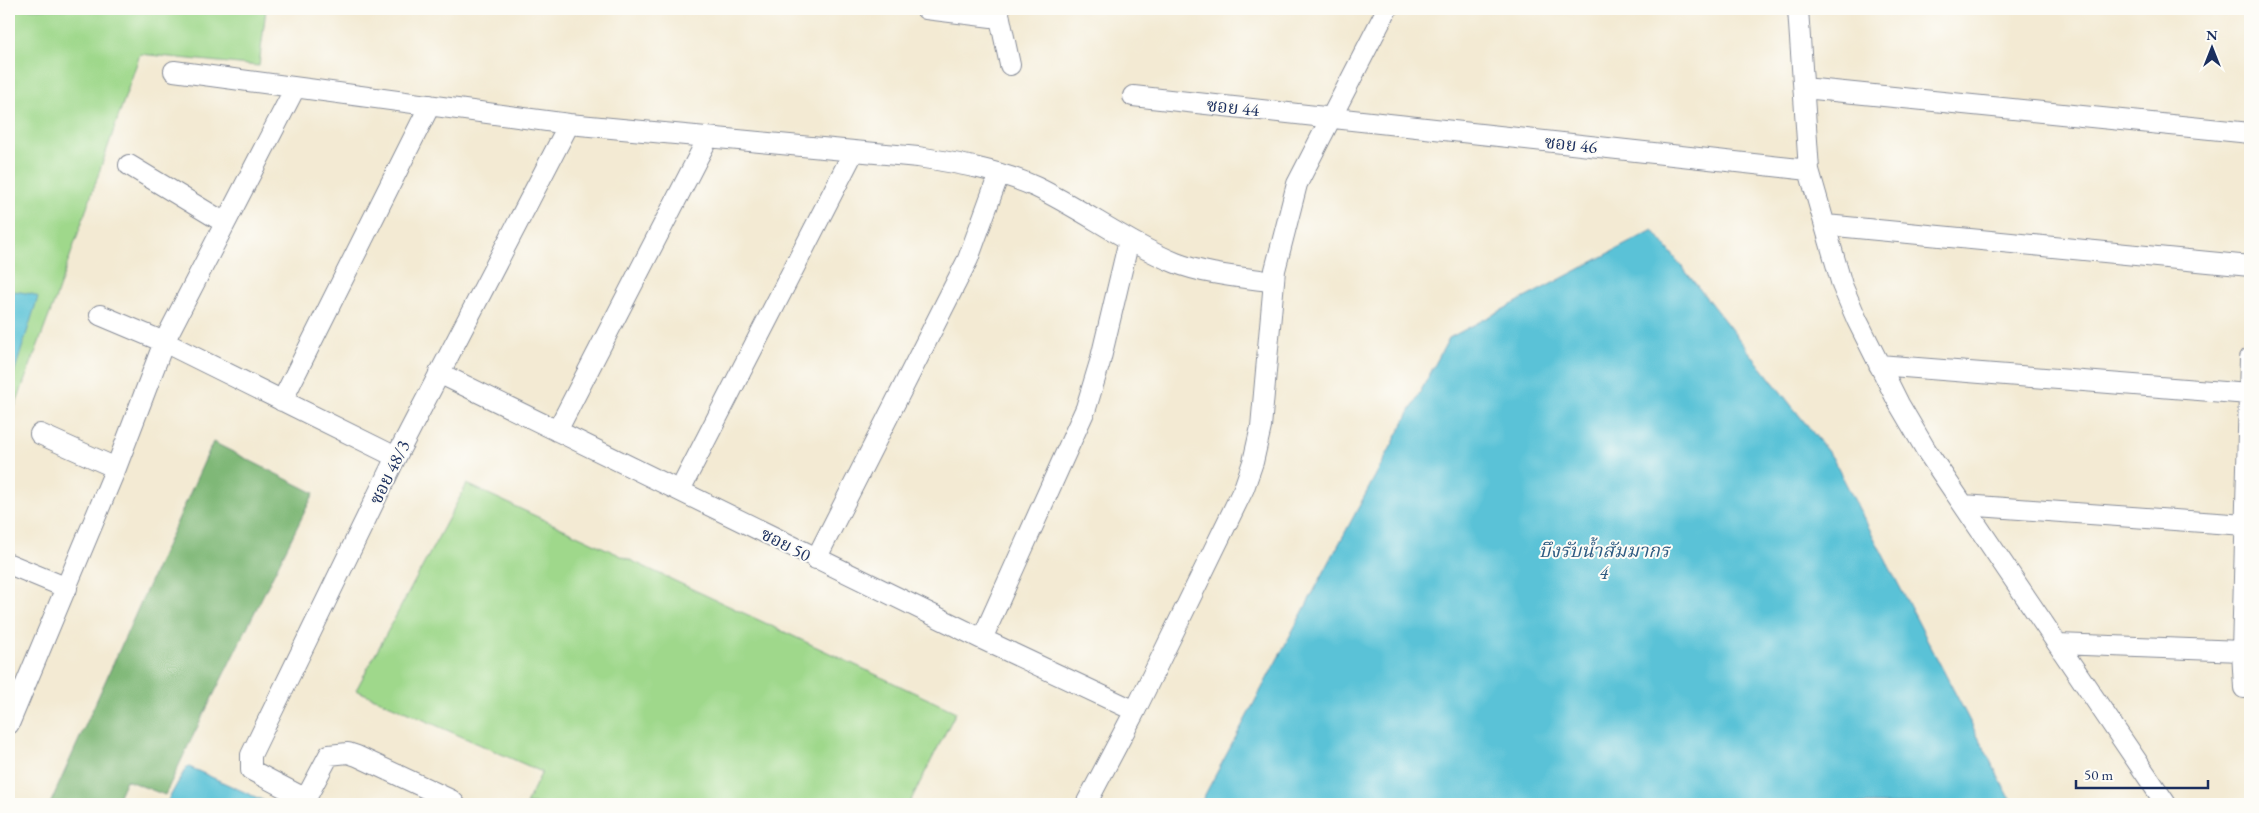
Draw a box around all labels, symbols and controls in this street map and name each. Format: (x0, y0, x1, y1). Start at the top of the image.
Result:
north arrow (2186, 22, 2236, 72)
text: N (2206, 26, 2218, 44)
street label: ซอย 44 (1205, 93, 1261, 121)
street label: ซอย 46 (1543, 130, 1599, 158)
street label: ซอย 48/3 (364, 436, 414, 508)
street label: ซอย 50 (757, 522, 815, 566)
water label: บึงรับน้ำสัมมากร 4 (1539, 536, 1672, 585)
scale bar (2076, 758, 2209, 790)
text: 50 m (2084, 765, 2113, 784)

